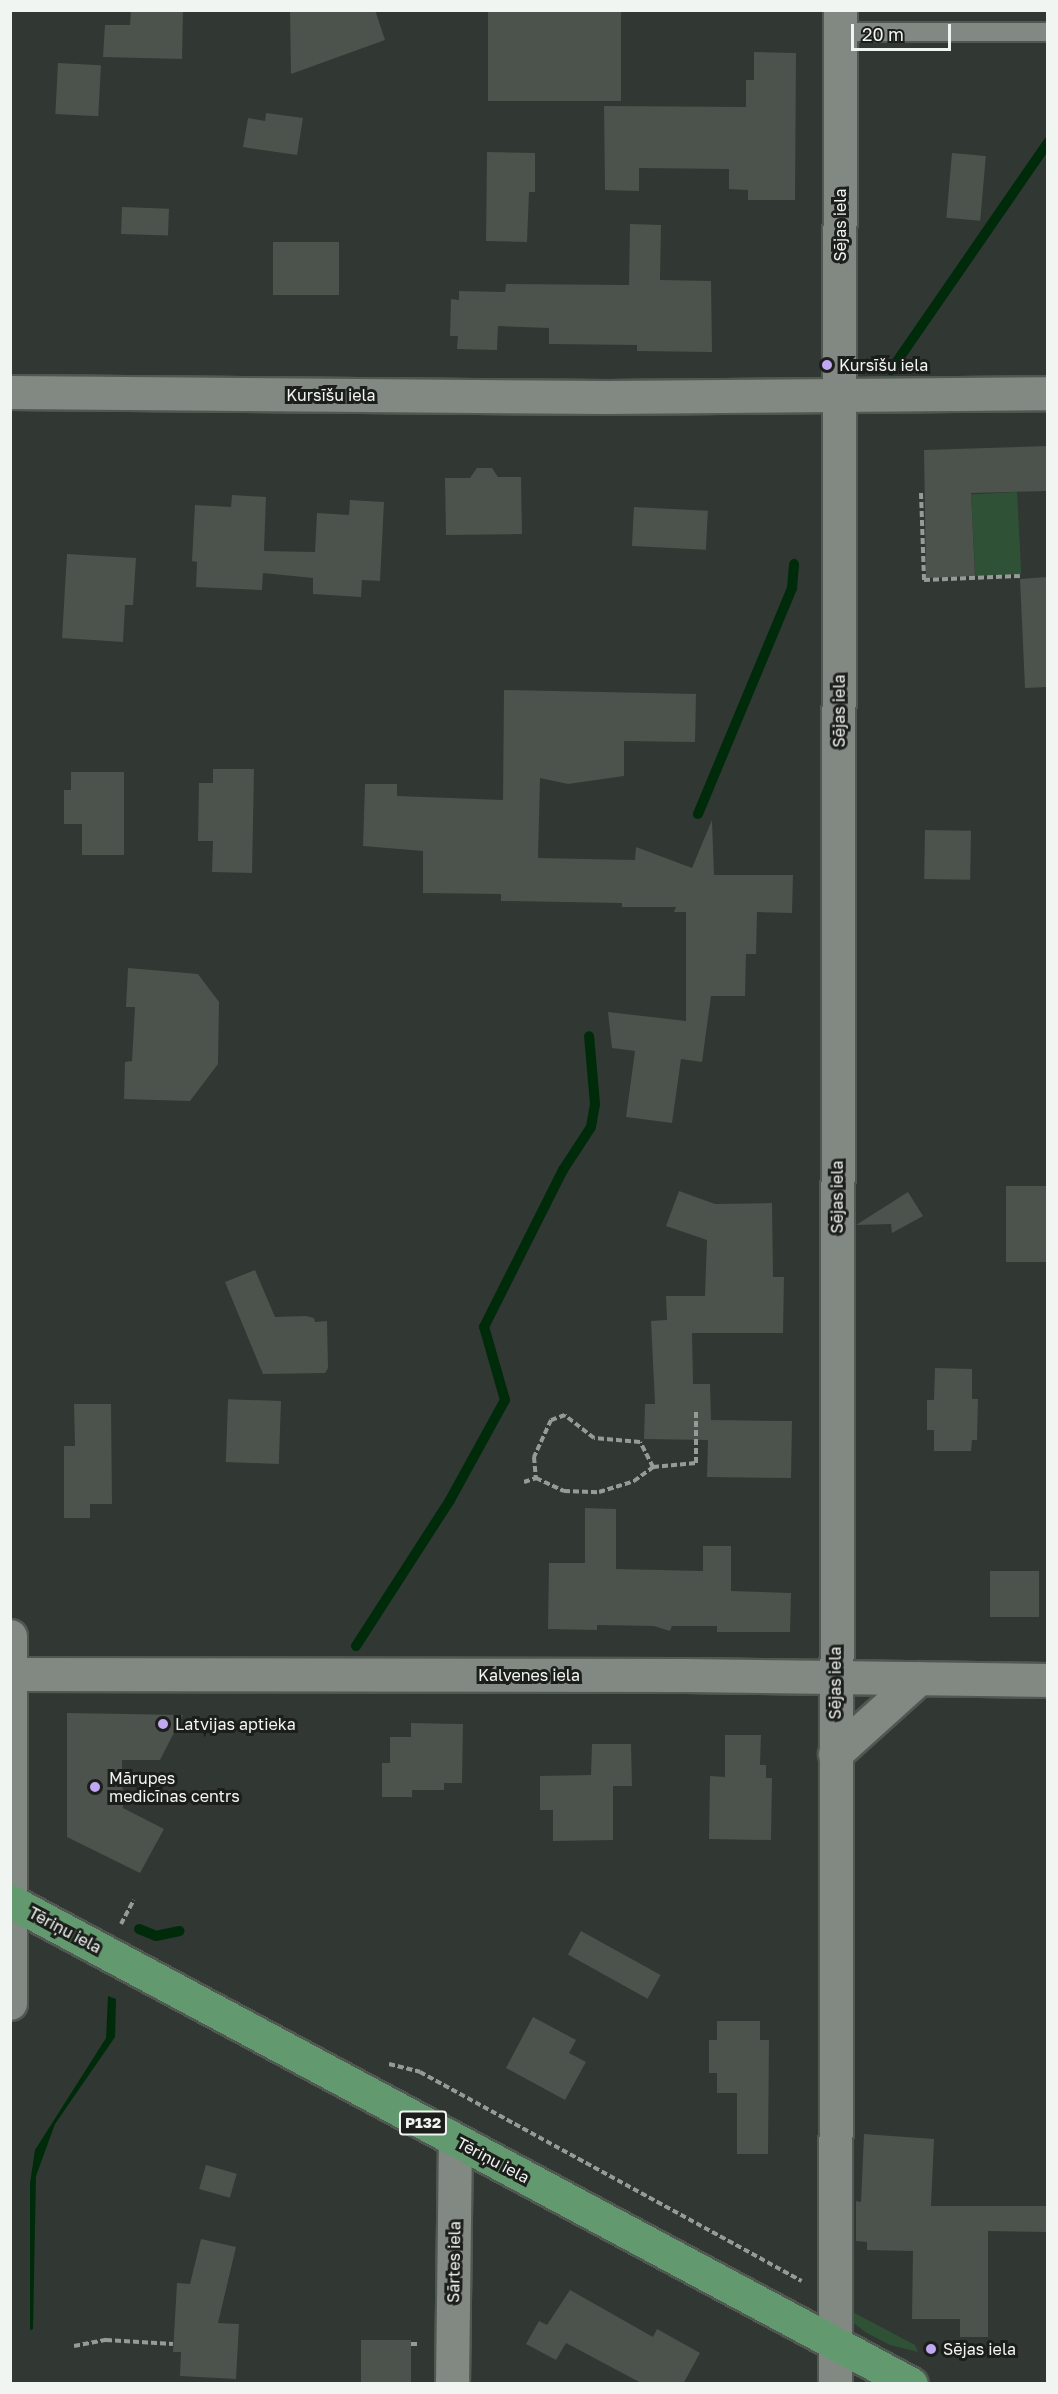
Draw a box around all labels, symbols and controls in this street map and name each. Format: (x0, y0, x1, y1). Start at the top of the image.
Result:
scale bar (854, 12, 954, 50)
text: 20 m (862, 23, 904, 45)
street label: Sējas iela (830, 188, 850, 262)
place label: Kursīšu iela (839, 355, 928, 375)
marker: Kursīšu iela (820, 358, 834, 372)
street label: Kursīšu iela (286, 385, 376, 405)
street label: Sējas iela (829, 674, 849, 748)
street label: Sējas iela (827, 1160, 847, 1234)
street label: Sējas iela (825, 1646, 845, 1720)
street label: Kalvenes iela (478, 1665, 580, 1685)
place label: Latvijas aptieka (175, 1714, 296, 1734)
marker: Latvijas aptieka (156, 1717, 170, 1731)
place label: Mārupes medicīnas centrs (109, 1768, 240, 1806)
marker: Mārupes medicīnas centrs (86, 1778, 104, 1796)
street label: Tēriņu iela (25, 1903, 105, 1957)
road number: P132 (398, 2111, 448, 2135)
street label: Tēriņu iela (453, 2133, 533, 2187)
street label: Sārtes iela (444, 2221, 464, 2303)
place label: Sējas iela (943, 2339, 1016, 2359)
marker: Sējas iela (924, 2342, 938, 2356)

